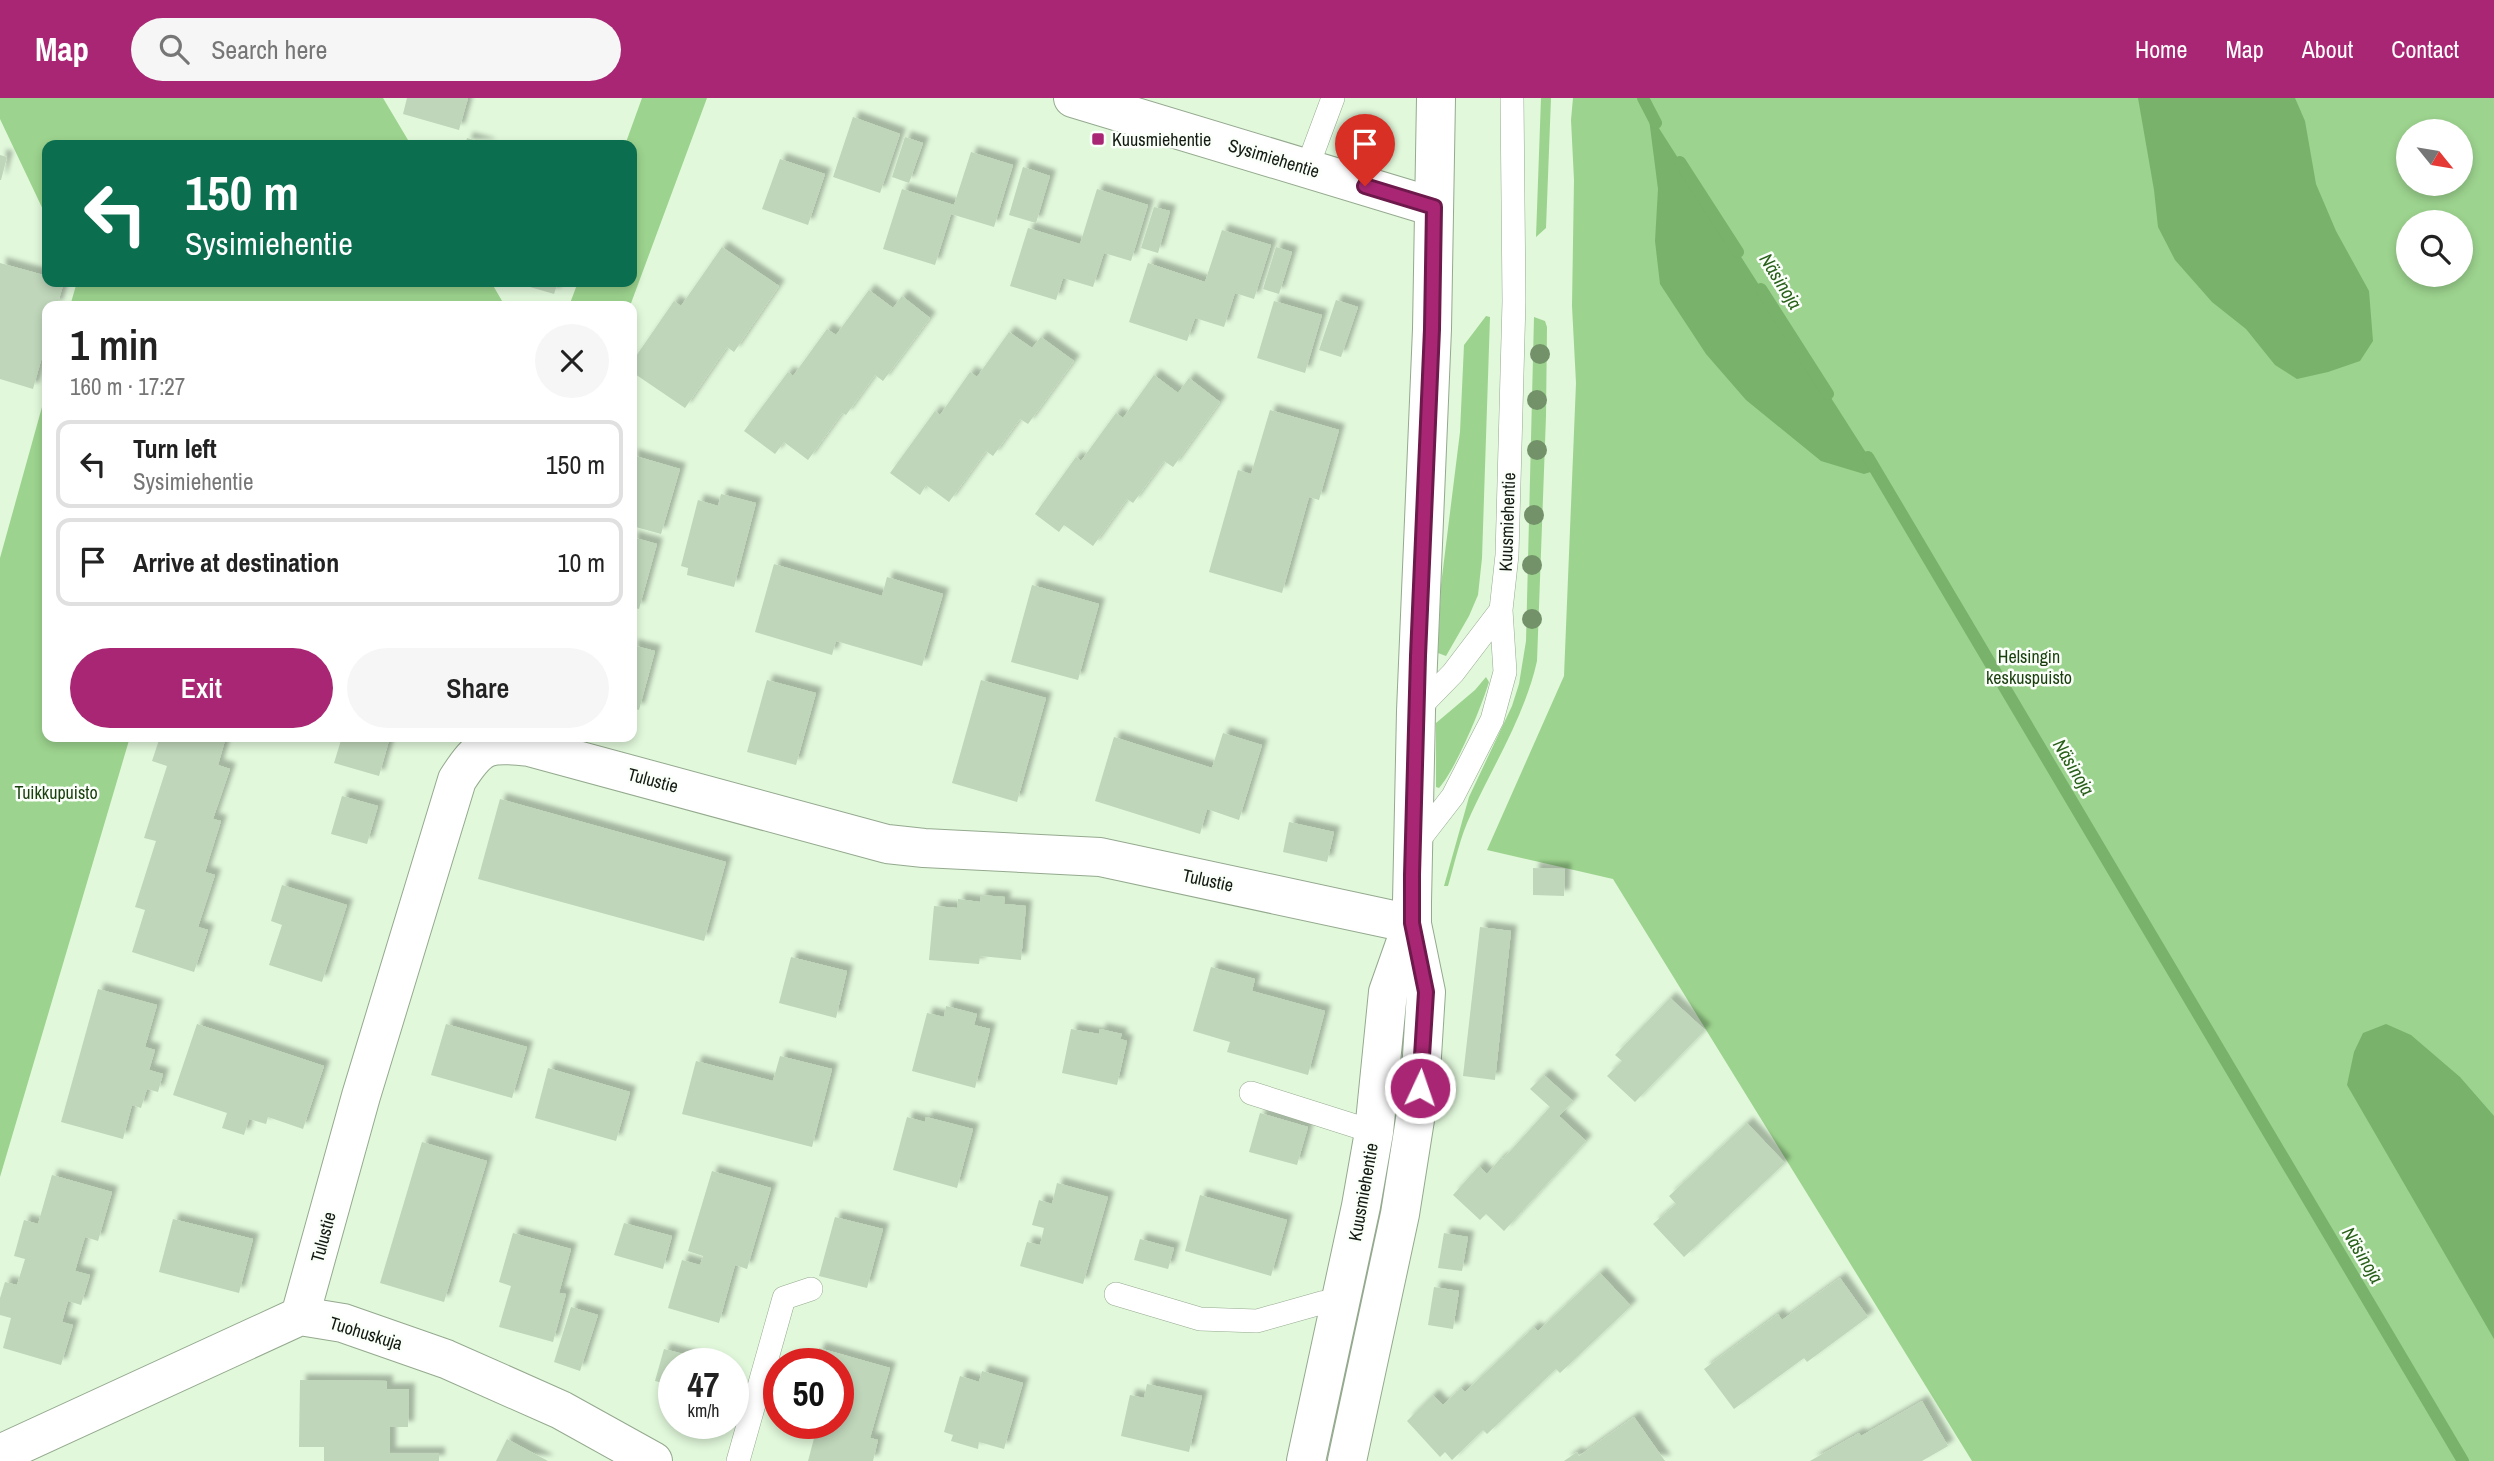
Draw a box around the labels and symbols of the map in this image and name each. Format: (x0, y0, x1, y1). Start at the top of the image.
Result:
pin (1335, 114, 1395, 186)
north arrow (2396, 119, 2473, 196)
place label: Kuusmiehentie (1112, 127, 1211, 152)
marker: Kuusmiehentie (1090, 131, 1106, 147)
street label: Sysimiehentie (1225, 132, 1323, 184)
water label: Näsinoja (1754, 248, 1808, 314)
street label: Kuusmiehentie (1493, 472, 1521, 572)
park label: Helsingin keskuspuisto (1986, 644, 2072, 690)
water label: Näsinoja (2047, 734, 2101, 800)
street label: Tulustie (625, 761, 681, 799)
park label: Tuikkupuisto (14, 780, 98, 805)
street label: Tulustie (1180, 862, 1236, 898)
position arrow (1383, 1051, 1457, 1125)
street label: Kuusmiehentie (1342, 1141, 1384, 1243)
street label: Tulustie (304, 1209, 342, 1265)
water label: Näsinoja (2336, 1222, 2390, 1288)
street label: Tuohuskuja (326, 1310, 406, 1356)
speed limit sign: 50 (763, 1348, 854, 1439)

